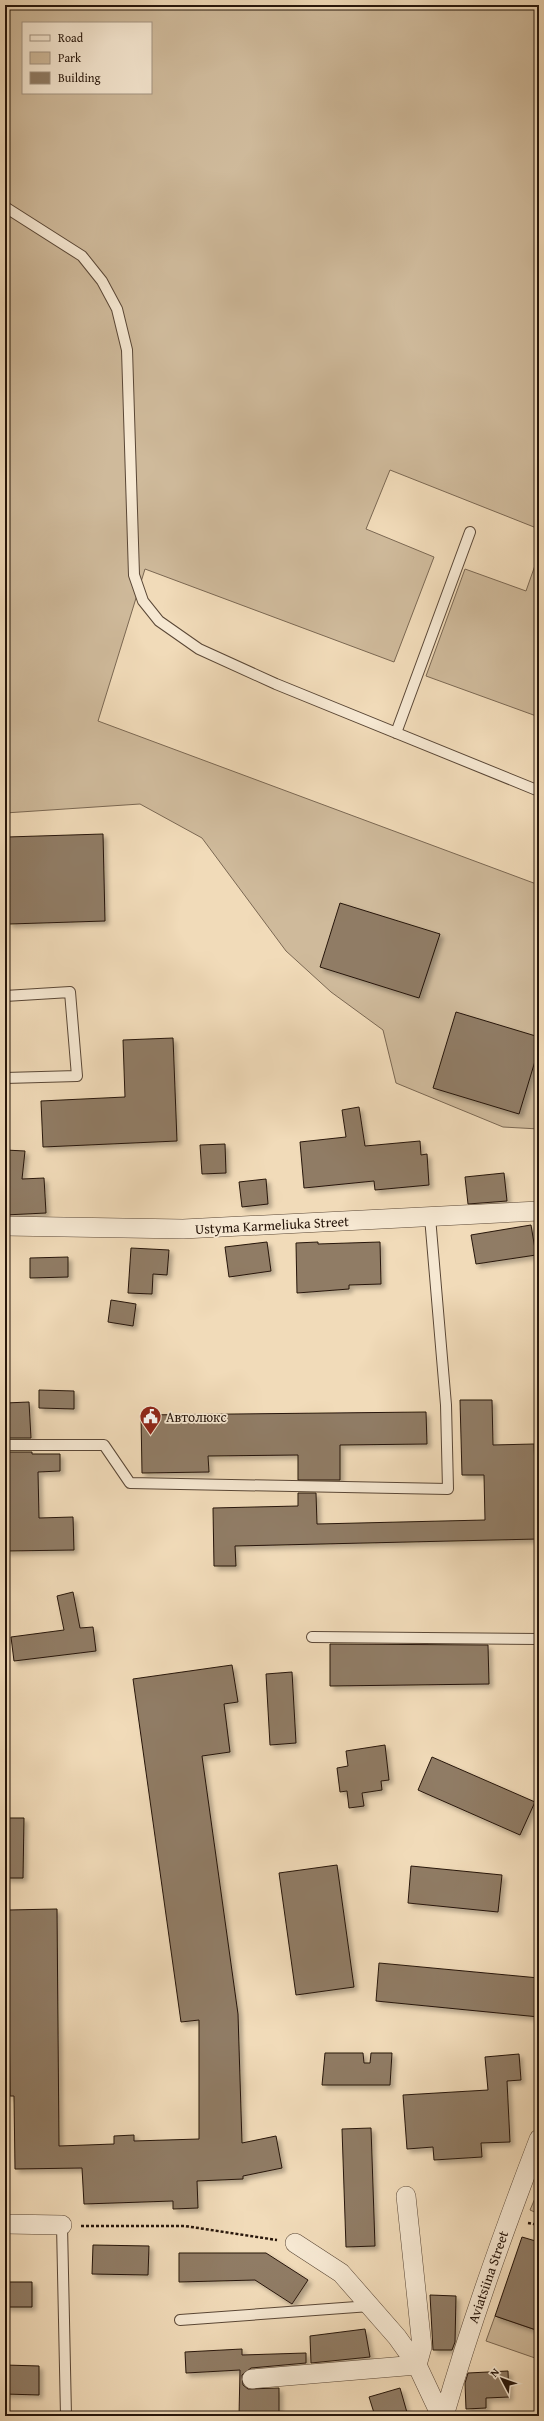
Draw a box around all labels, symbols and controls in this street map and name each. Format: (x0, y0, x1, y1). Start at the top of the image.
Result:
legend (22, 22, 152, 94)
text: Road (58, 29, 84, 46)
text: Park (58, 49, 82, 66)
text: Building (58, 69, 101, 86)
street label: Ustyma Karmeliuka Street (194, 1211, 350, 1239)
public building icon: Автолюкс (137, 1404, 163, 1437)
place label: Автолюкс (166, 1407, 227, 1427)
street label: Aviatsiina Street (463, 2228, 513, 2326)
north arrow (482, 2359, 522, 2399)
text: N (486, 2364, 503, 2380)

